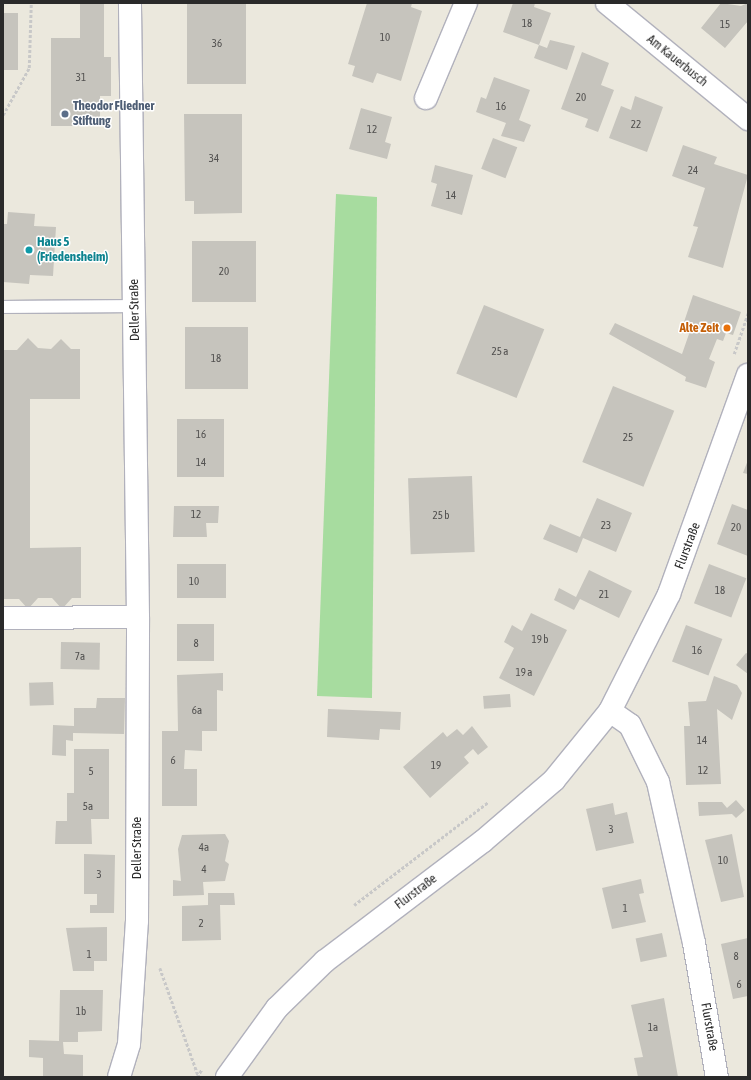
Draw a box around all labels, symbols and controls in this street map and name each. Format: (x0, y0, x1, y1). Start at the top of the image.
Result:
house number: 18 (522, 16, 532, 30)
house number: 15 (720, 17, 730, 31)
house number: 10 (380, 30, 390, 44)
street label: Am Kauerbusch (643, 32, 711, 90)
house number: 36 (212, 36, 222, 50)
house number: 31 (76, 70, 86, 84)
house number: 20 (576, 90, 586, 104)
place label: Theodor Fliedner Stiftung (73, 99, 154, 130)
house number: 16 (496, 99, 506, 113)
marker: Theodor Fliedner Stiftung (60, 109, 70, 119)
house number: 22 (631, 117, 641, 131)
house number: 12 (367, 122, 377, 136)
house number: 34 (209, 151, 219, 165)
house number: 24 (688, 163, 698, 177)
house number: 14 (446, 188, 456, 202)
place label: Haus 5 (Friedensheim) (37, 235, 108, 266)
marker: Haus 5 (Friedensheim) (24, 245, 34, 255)
house number: 20 (219, 264, 229, 278)
street label: Deller Straße (127, 279, 143, 341)
place label: Alte Zeit (679, 320, 719, 336)
marker: Alte Zeit (722, 323, 732, 333)
house number: 25 a (492, 344, 508, 358)
house number: 18 (211, 351, 221, 365)
house number: 16 (196, 427, 206, 441)
house number: 25 (623, 430, 633, 444)
house number: 14 (196, 455, 206, 469)
house number: 12 (191, 507, 201, 521)
house number: 25 b (432, 508, 450, 522)
house number: 23 (601, 518, 611, 532)
street label: Flurstraße (672, 520, 704, 572)
house number: 20 (731, 520, 741, 534)
house number: 10 (189, 574, 199, 588)
house number: 18 (715, 583, 725, 597)
house number: 21 (599, 587, 609, 601)
house number: 19 b (531, 632, 549, 646)
house number: 8 (193, 636, 199, 650)
house number: 16 (692, 643, 702, 657)
house number: 7a (75, 649, 85, 663)
house number: 19 a (516, 665, 532, 679)
house number: 6a (192, 703, 202, 717)
house number: 14 (697, 733, 707, 747)
house number: 6 (170, 753, 176, 767)
house number: 19 (431, 758, 441, 772)
house number: 12 (698, 763, 708, 777)
house number: 5 (88, 764, 94, 778)
house number: 5a (83, 799, 93, 813)
street label: Deller Straße (129, 817, 145, 879)
house number: 3 (608, 822, 614, 836)
house number: 4a (199, 840, 209, 854)
house number: 10 (718, 853, 728, 867)
house number: 4 (201, 862, 207, 876)
house number: 3 (96, 867, 102, 881)
street label: Flurstraße (392, 871, 440, 913)
house number: 1 (622, 901, 628, 915)
house number: 2 (198, 916, 204, 930)
house number: 1 (86, 947, 92, 961)
house number: 8 (733, 949, 739, 963)
house number: 6 (736, 977, 742, 991)
street label: Flurstraße (697, 1002, 721, 1052)
house number: 1b (76, 1004, 86, 1018)
house number: 1a (648, 1020, 658, 1034)

